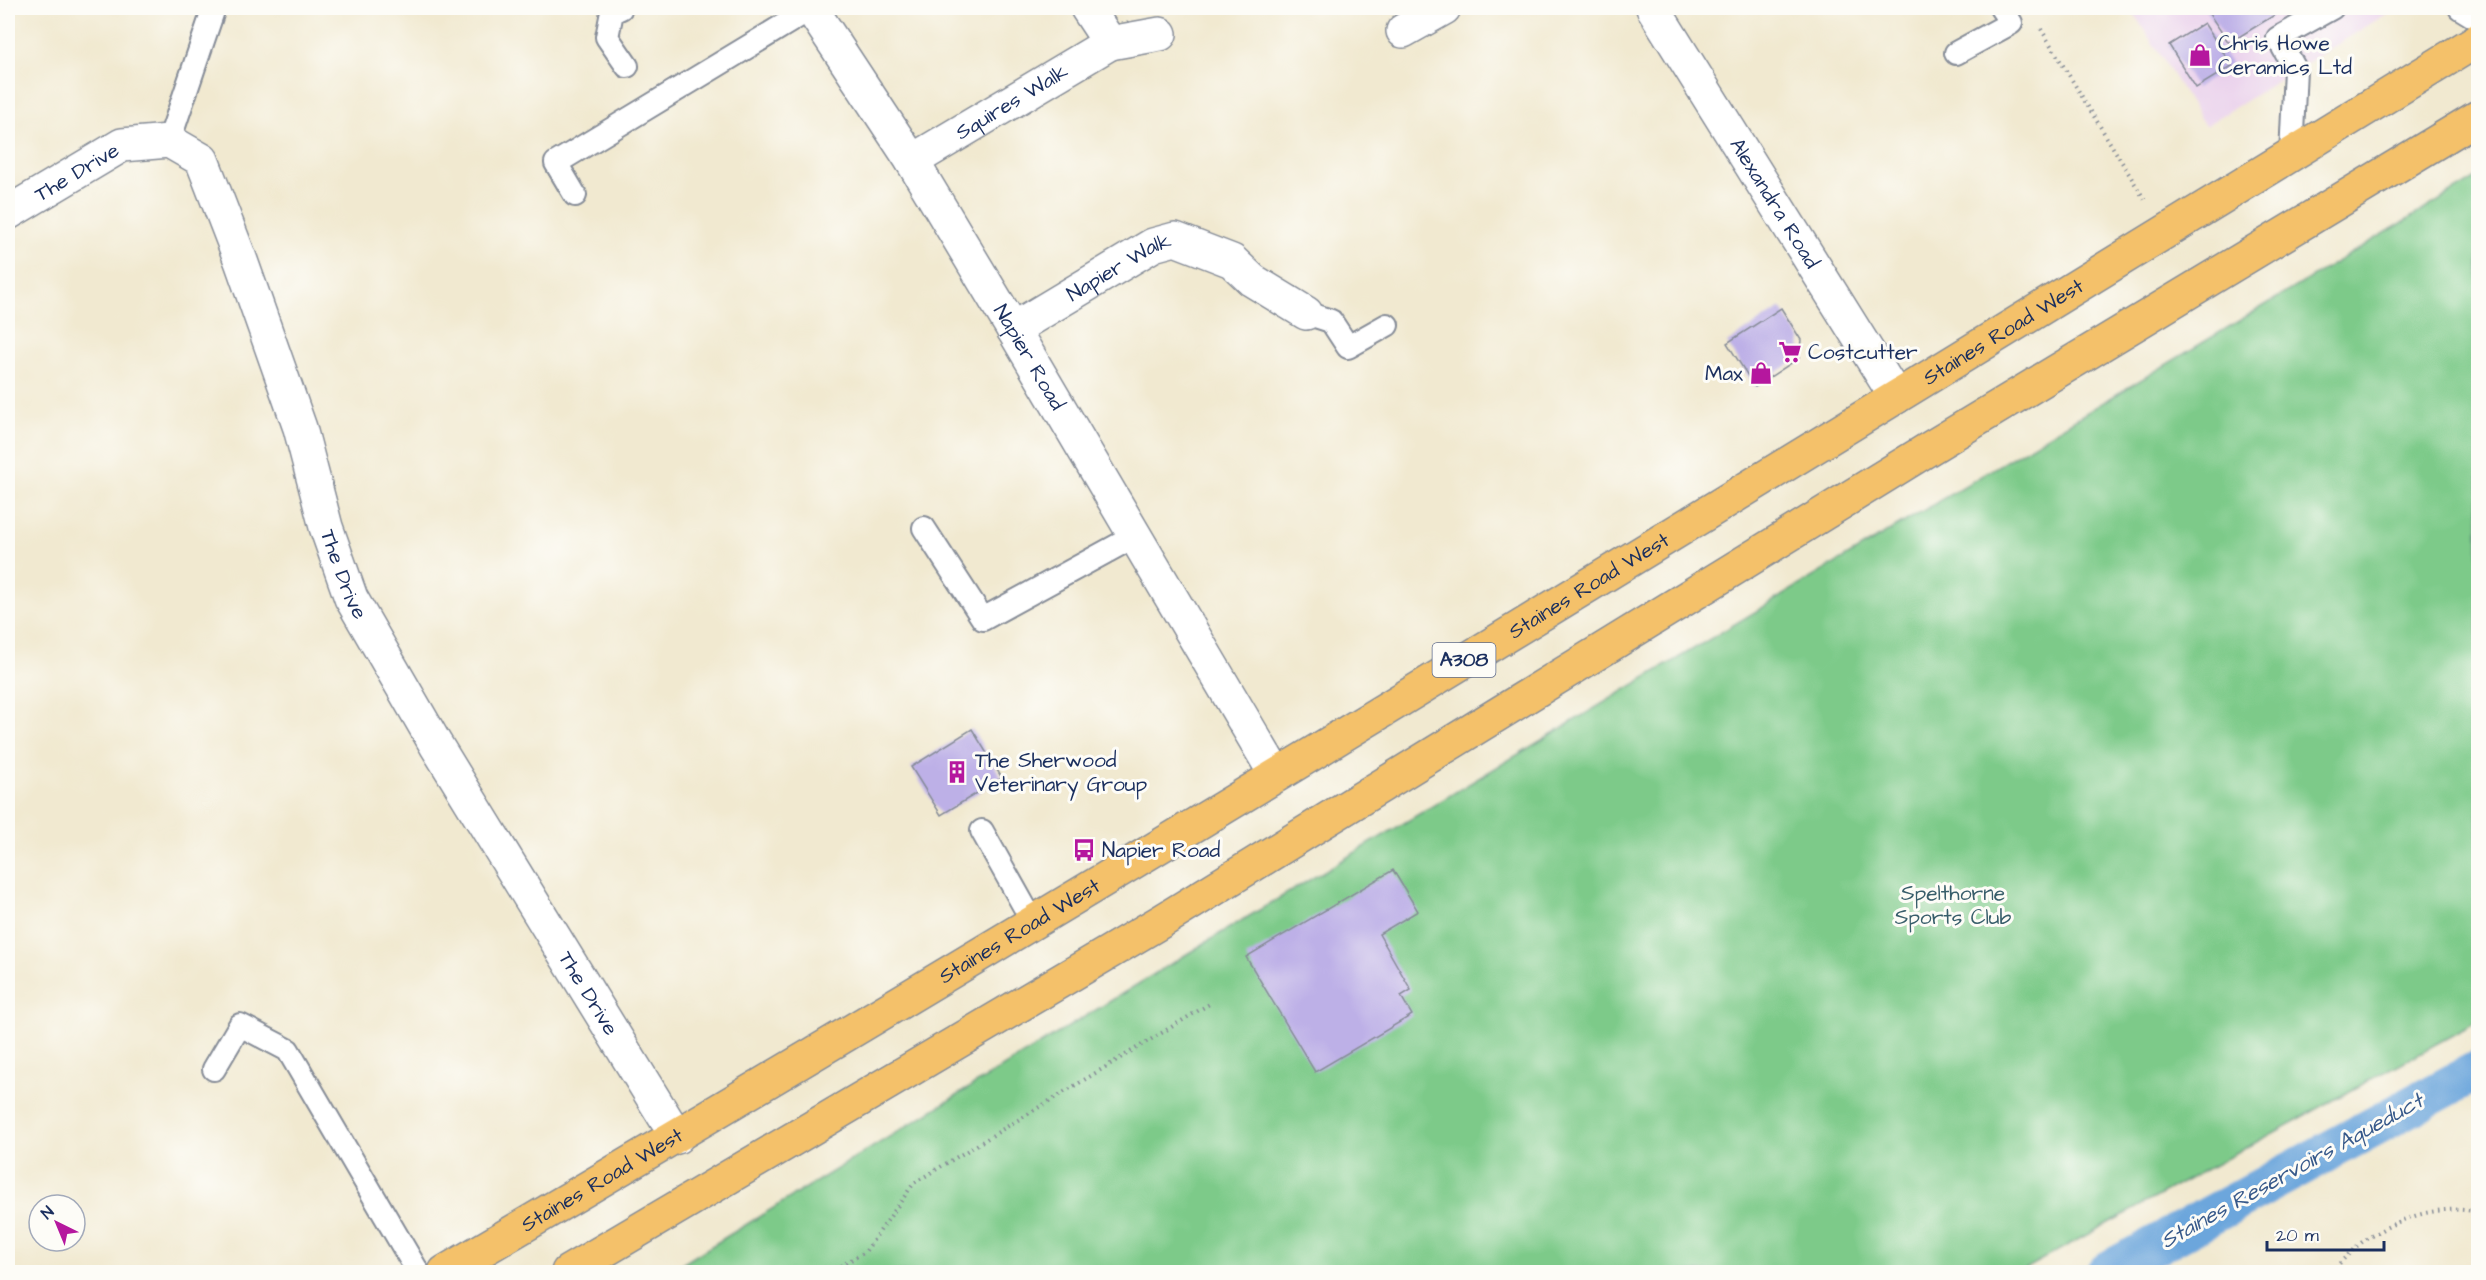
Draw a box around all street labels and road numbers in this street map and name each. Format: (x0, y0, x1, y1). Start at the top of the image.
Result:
street label: Squires Walk (950, 57, 1074, 147)
street label: Alexandra Road (1723, 132, 1827, 274)
street label: The Drive (29, 135, 124, 209)
street label: Napier Walk (1061, 226, 1174, 308)
street label: Staines Road West (1917, 271, 2089, 392)
street label: Napier Road (987, 299, 1072, 416)
street label: The Drive (313, 525, 375, 624)
street label: Staines Road West (1503, 525, 1675, 646)
road number: A308 (1432, 643, 1496, 677)
street label: Staines Road West (933, 871, 1106, 990)
street label: The Drive (552, 945, 625, 1041)
street label: Staines Road West (515, 1120, 689, 1239)

